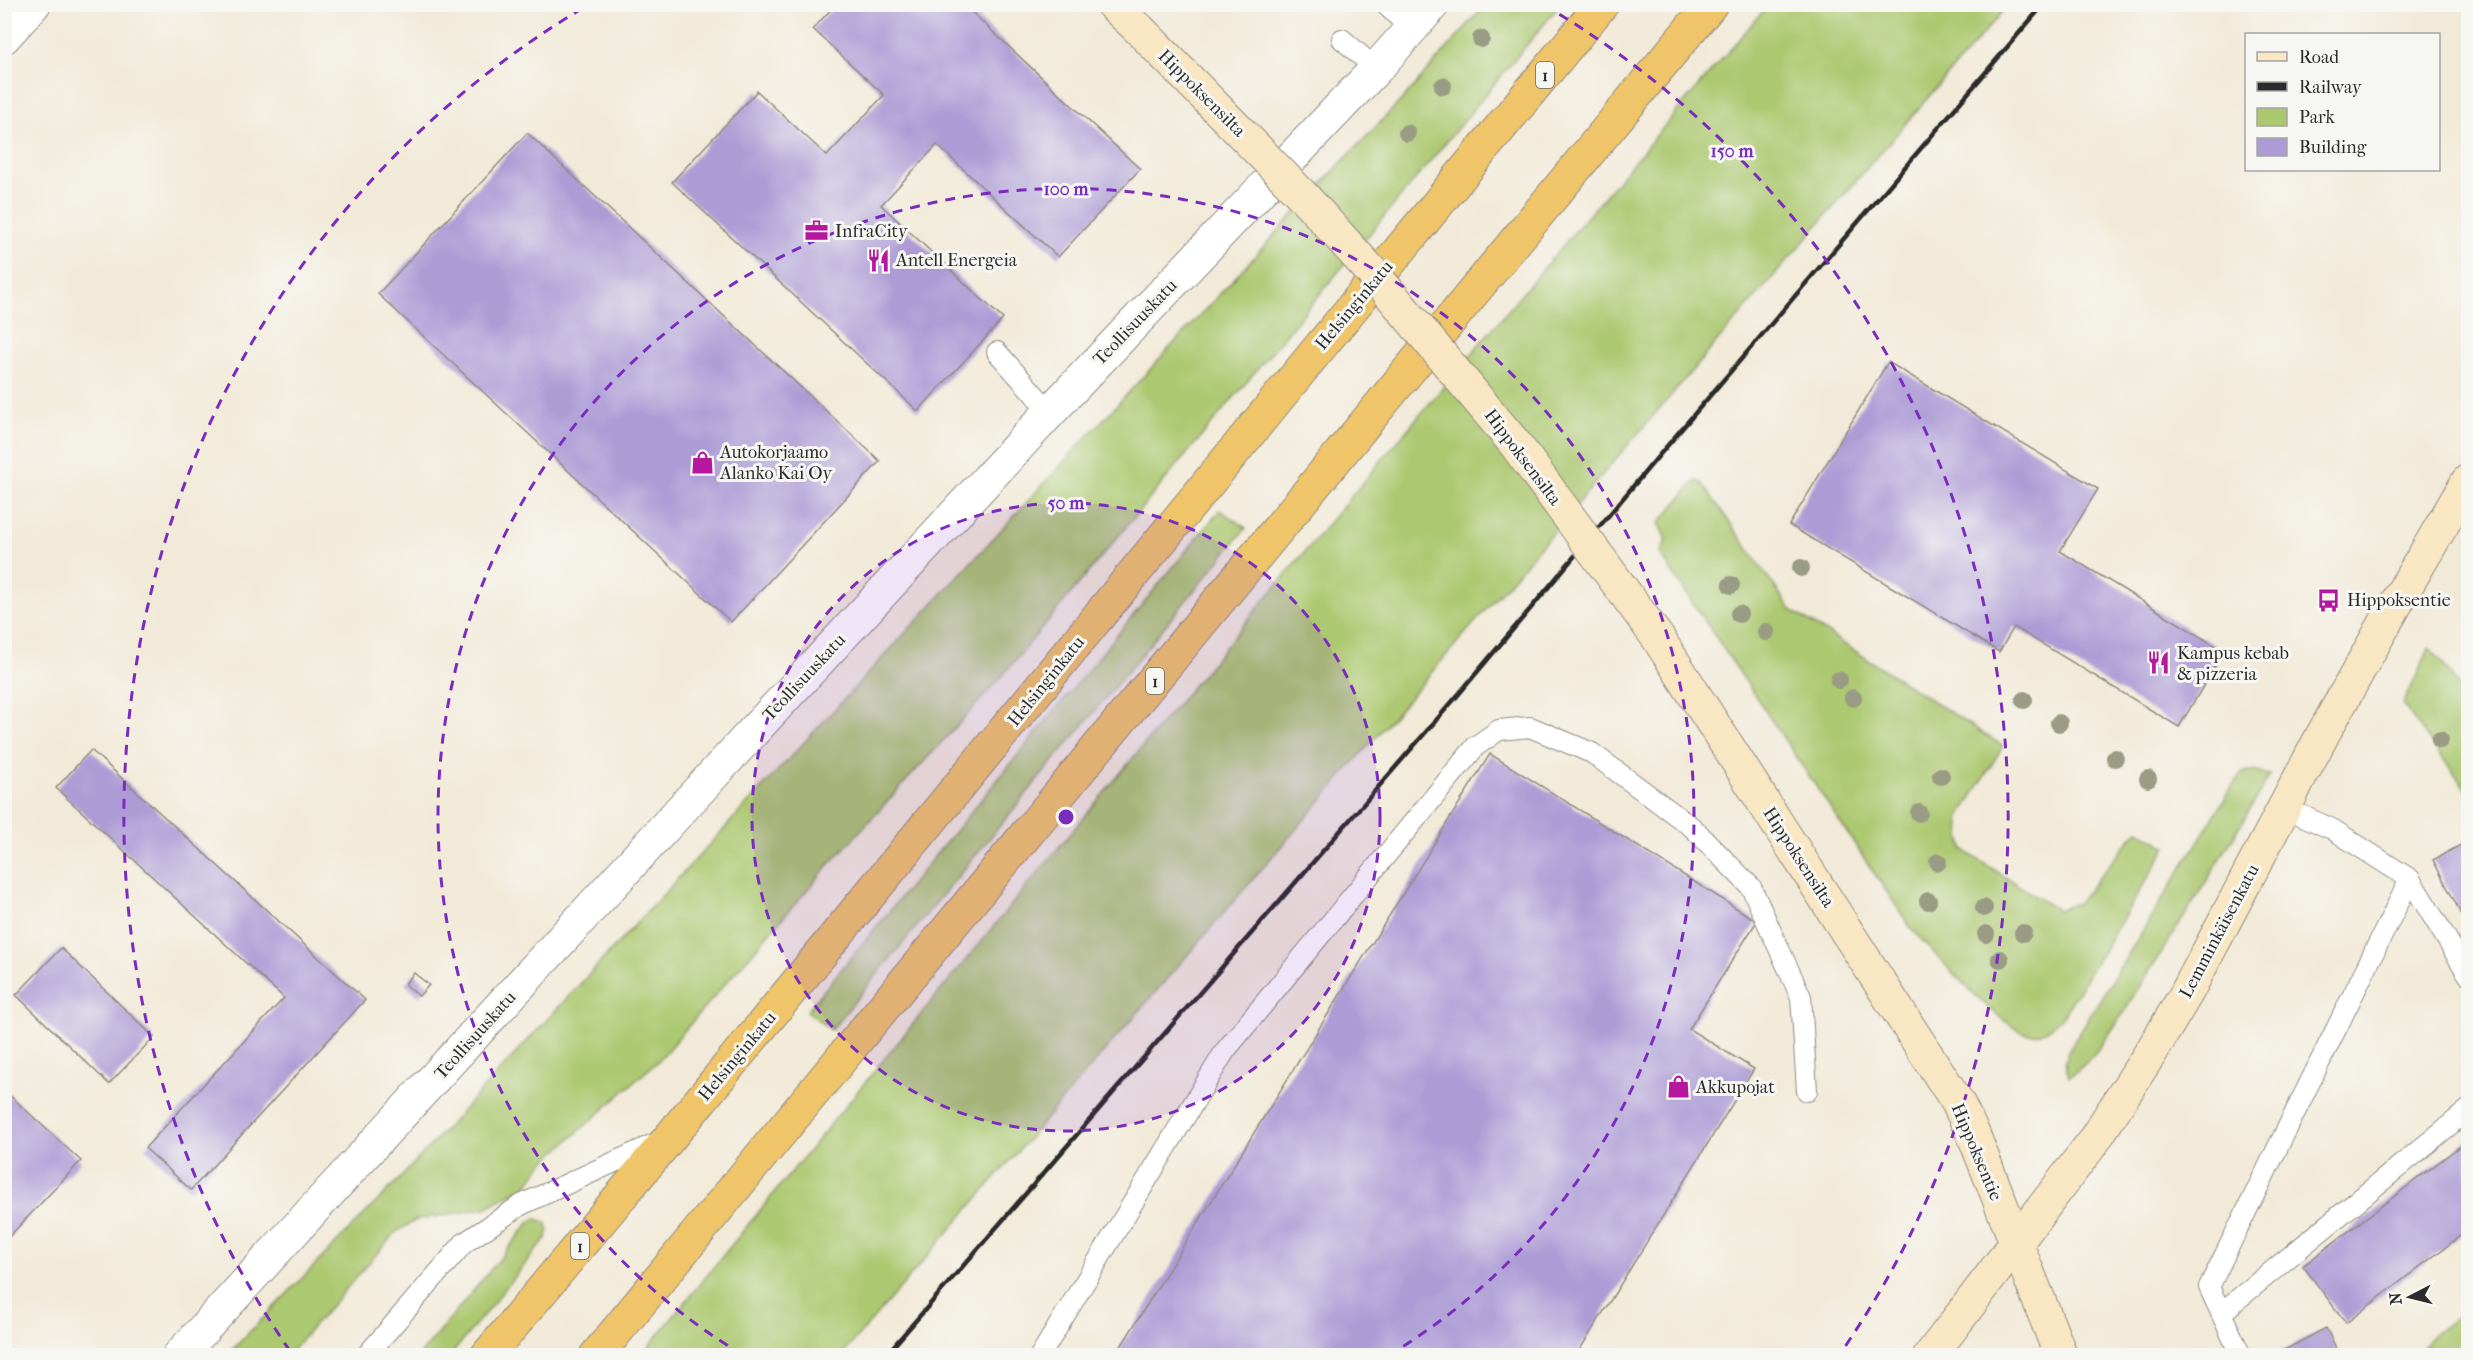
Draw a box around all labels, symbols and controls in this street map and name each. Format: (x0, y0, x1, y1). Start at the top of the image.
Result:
legend (2245, 33, 2440, 171)
street label: Hippoksensilta (1154, 45, 1250, 142)
text: Road (2299, 47, 2339, 68)
road number: 1 (1536, 62, 1554, 88)
text: Railway (2299, 77, 2363, 98)
text: Park (2299, 107, 2336, 128)
text: Building (2299, 137, 2367, 158)
text: 150 m (1711, 141, 1754, 162)
text: 100 m (1043, 179, 1090, 200)
office icon: InfraCity (804, 218, 830, 244)
place label: InfraCity (835, 221, 909, 242)
restaurant icon: Antell Energeia (865, 247, 891, 273)
place label: Antell Energeia (895, 250, 1018, 271)
street label: Helsinginkatu (1311, 256, 1398, 354)
street label: Teollisuuskatu (1089, 275, 1182, 370)
street label: Hippoksensilta (1480, 405, 1566, 510)
place label: Autokorjaamo Alanko Kai Oy (719, 442, 833, 484)
shop icon: Autokorjaamo Alanko Kai Oy (689, 449, 715, 475)
text: 50 m (1048, 493, 1085, 514)
bus stop icon: Hippoksentie (2316, 587, 2342, 613)
place label: Hippoksentie (2347, 590, 2451, 611)
street label: Teollisuuskatu (759, 629, 850, 725)
street label: Helsinginkatu (1004, 632, 1089, 731)
place label: Kampus kebab & pizzeria (2177, 643, 2289, 685)
restaurant icon: Kampus kebab & pizzeria (2146, 650, 2172, 676)
road number: 1 (1146, 668, 1164, 694)
street label: Hippoksensilta (1758, 803, 1839, 912)
centre of rings (1056, 807, 1076, 827)
street label: Lemminkäisenkatu (2175, 861, 2264, 1002)
street label: Teollisuuskatu (430, 987, 520, 1084)
street label: Helsinginkatu (694, 1007, 781, 1105)
shop icon: Akkupojat (1665, 1074, 1691, 1100)
place label: Akkupojat (1695, 1077, 1775, 1098)
street label: Hippoksentie (1947, 1100, 2006, 1204)
road number: 1 (571, 1233, 589, 1259)
north arrow (2380, 1267, 2440, 1327)
text: N (2385, 1291, 2406, 1306)

